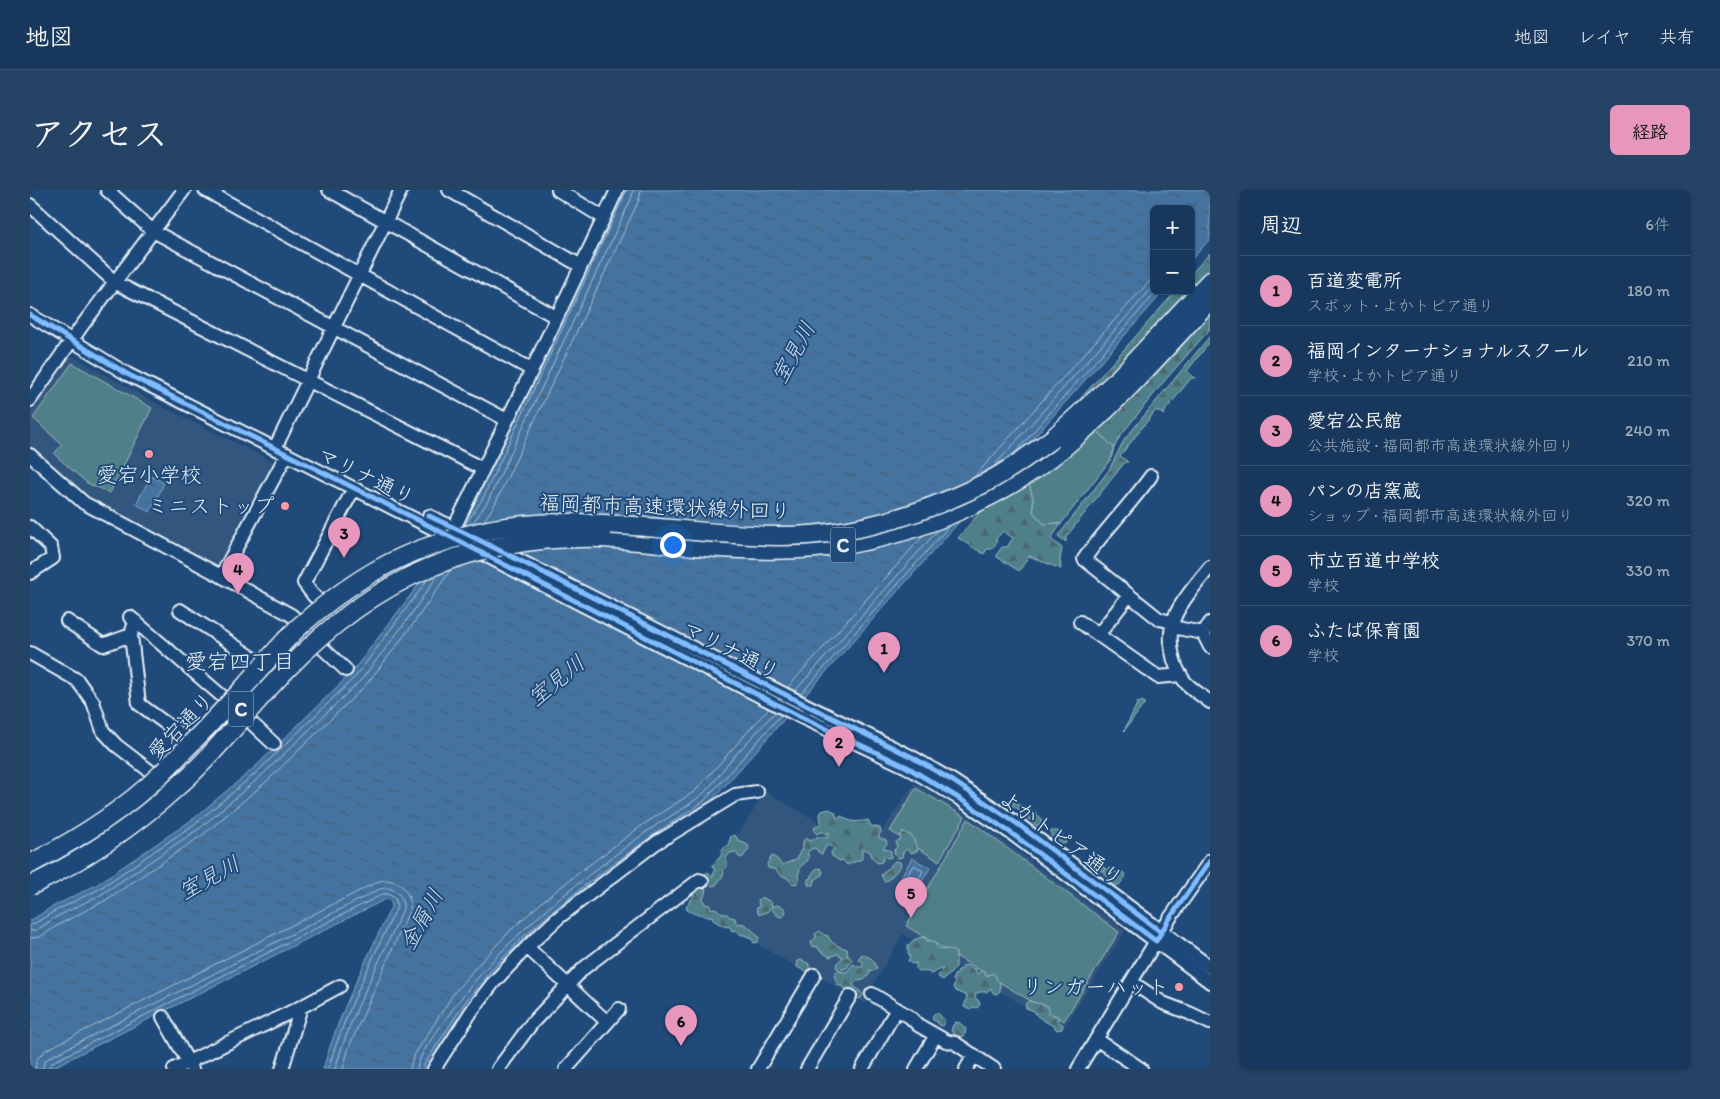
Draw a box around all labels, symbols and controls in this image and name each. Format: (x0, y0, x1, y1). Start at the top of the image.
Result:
text: 地図 (25, 22, 73, 51)
text: 地図 (1514, 26, 1550, 48)
text: レイヤ (1578, 26, 1631, 48)
text: 共有 (1659, 26, 1695, 48)
button: 経路 (1610, 105, 1690, 155)
text: アクセス (30, 113, 168, 155)
map controls (1150, 205, 1195, 295)
button: + (1150, 205, 1195, 250)
text: 周辺 (1260, 212, 1302, 237)
text: 6件 (1646, 215, 1670, 234)
button: − (1150, 250, 1195, 295)
text: 百道変電所 (1307, 269, 1402, 292)
text: 1 (1272, 281, 1280, 300)
text: 180 m (1627, 281, 1670, 300)
text: スポット · よかトピア通り (1307, 296, 1494, 315)
water label: 室見川 (766, 317, 821, 388)
text: 福岡インターナショナルスクール (1307, 339, 1589, 362)
text: 2 (1272, 351, 1280, 370)
text: 210 m (1627, 351, 1670, 370)
text: 学校 · よかトピア通り (1307, 366, 1462, 385)
text: 愛宕公民館 (1307, 409, 1402, 432)
text: 3 (1272, 421, 1280, 440)
text: 240 m (1625, 421, 1670, 440)
text: 公共施設 · 福岡都市高速環状線外回り (1307, 436, 1574, 455)
street label: マリナ通り (314, 441, 419, 510)
marker: 愛宕小学校 (143, 448, 155, 460)
place label: 愛宕小学校 (97, 462, 202, 487)
text: パンの店窯蔵 (1307, 479, 1421, 502)
street label: 福岡都市高速環状線外回り (539, 490, 791, 523)
text: 4 (1271, 491, 1281, 510)
text: 320 m (1626, 491, 1670, 510)
place label: ミニストップ (147, 493, 275, 518)
marker: ミニストップ (279, 500, 291, 512)
text: ショップ · 福岡都市高速環状線外回り (1307, 506, 1573, 525)
pin: 3 (328, 517, 360, 558)
road number: C (830, 528, 856, 562)
your location (660, 532, 686, 558)
text: 市立百道中学校 (1307, 549, 1440, 572)
pin: 4 (222, 553, 254, 594)
text: 5 (1272, 561, 1280, 580)
text: 330 m (1626, 561, 1670, 580)
text: 学校 (1307, 576, 1339, 595)
street label: マリナ通り (679, 615, 784, 685)
text: ふたば保育園 (1307, 619, 1421, 642)
text: 6 (1272, 631, 1280, 650)
text: 370 m (1626, 631, 1670, 650)
pin: 1 (868, 632, 900, 673)
text: 学校 (1307, 646, 1339, 665)
district label: 愛宕四丁目 (185, 648, 295, 675)
water label: 室見川 (522, 649, 590, 712)
street label: 愛宕通り (142, 687, 219, 765)
road number: C (228, 692, 254, 726)
pin: 2 (823, 726, 855, 767)
street label: よかトピア通り (994, 784, 1128, 891)
water label: 室見川 (174, 850, 245, 905)
pin: 5 (895, 877, 927, 918)
water label: 金屑川 (394, 884, 449, 955)
place label: リンガーハット (1022, 974, 1169, 999)
marker: リンガーハット (1173, 981, 1185, 993)
pin: 6 (665, 1005, 697, 1046)

